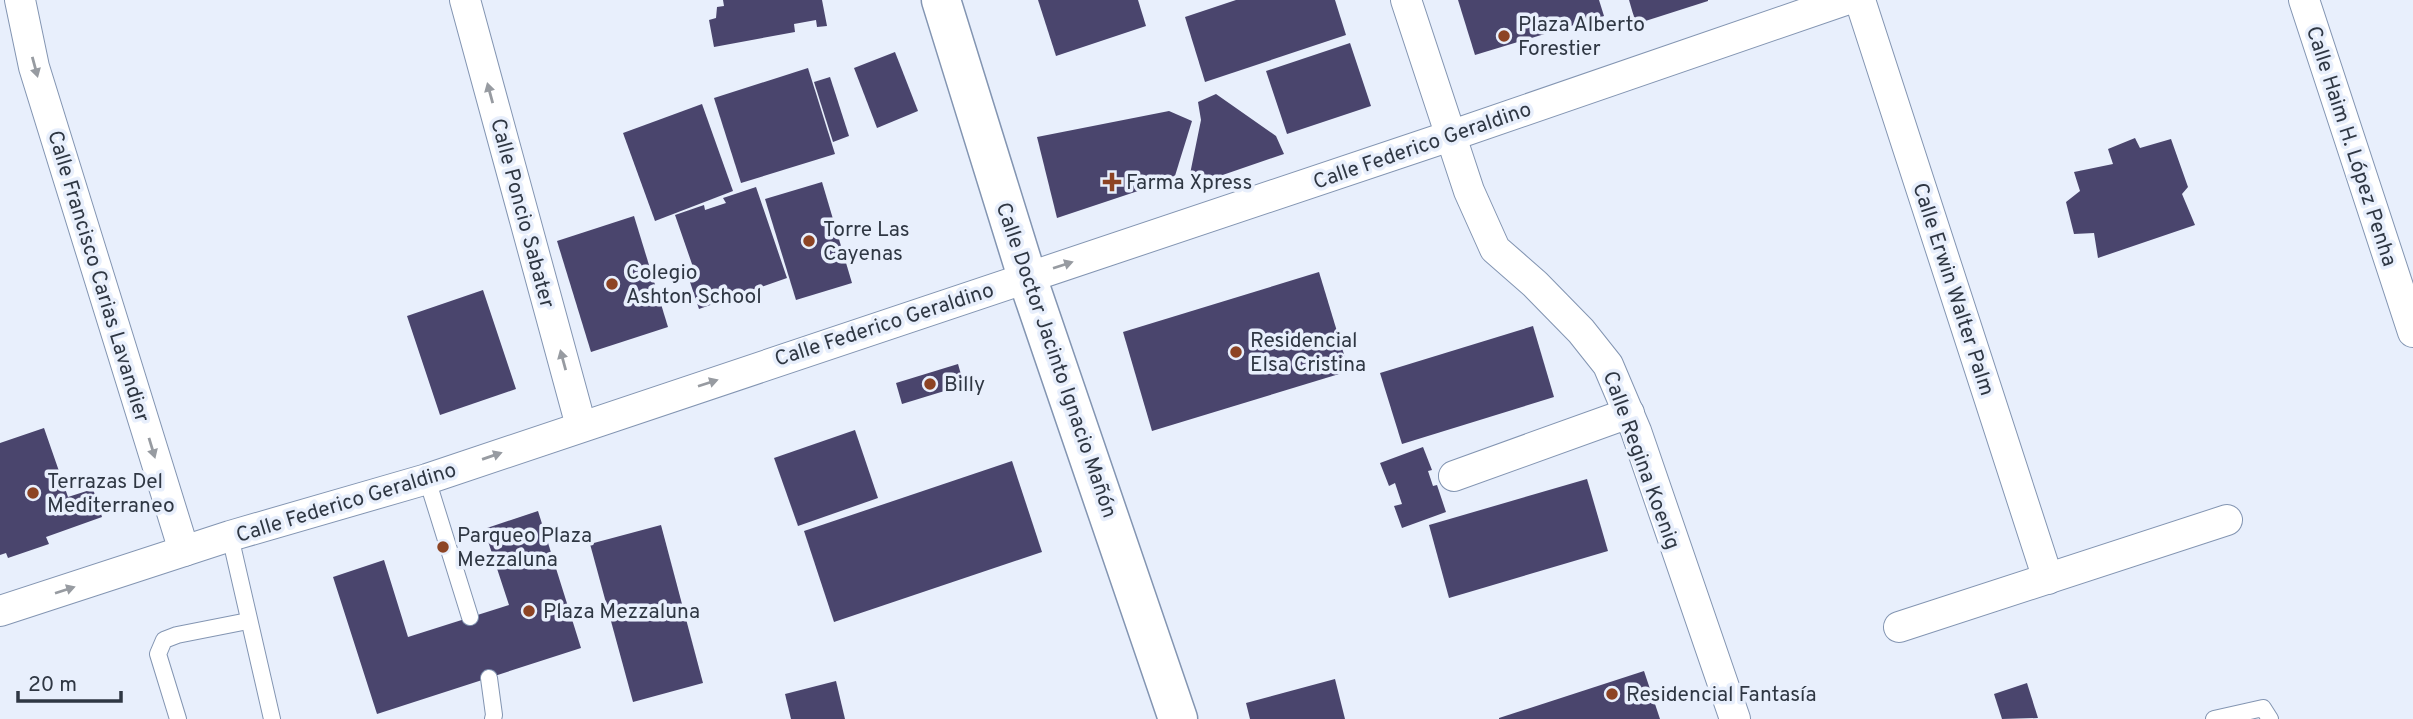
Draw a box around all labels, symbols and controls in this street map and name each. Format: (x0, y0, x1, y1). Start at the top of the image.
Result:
place label: Plaza Alberto Forestier (1518, 12, 1645, 63)
street label: Calle Haim H. López Penha (2299, 23, 2402, 270)
marker: Plaza Alberto Forestier (1496, 28, 1512, 44)
one-way arrow (30, 56, 41, 78)
one-way arrow (484, 82, 495, 104)
street label: Calle Federico Geraldino (1310, 96, 1535, 196)
street label: Calle Poncio Sabater (483, 116, 560, 311)
street label: Calle Francisco Carias Lavandier (40, 127, 155, 426)
place label: Farma Xpress (1126, 170, 1252, 197)
marker: Farma Xpress (1104, 174, 1120, 190)
street label: Calle Erwin Walter Palm (1905, 180, 2000, 399)
street label: Calle Doctor Jacinto Ignacio Mañón (989, 199, 1122, 522)
place label: Torre Las Cayenas (823, 217, 910, 268)
marker: Torre Las Cayenas (801, 233, 817, 249)
one-way arrow (1053, 259, 1074, 270)
place label: Colegio Ashton School (626, 260, 762, 311)
marker: Colegio Ashton School (604, 276, 620, 292)
street label: Calle Federico Geraldino (771, 277, 998, 374)
place label: Residencial Elsa Cristina (1250, 328, 1366, 379)
marker: Residencial Elsa Cristina (1228, 344, 1244, 360)
one-way arrow (557, 349, 567, 370)
street label: Calle Regina Koenig (1596, 368, 1685, 553)
place label: Billy (944, 372, 985, 399)
marker: Billy (922, 376, 938, 392)
one-way arrow (698, 377, 719, 388)
one-way arrow (148, 438, 158, 459)
one-way arrow (482, 450, 503, 461)
street label: Calle Federico Geraldino (233, 457, 460, 550)
place label: Terrazas Del Mediterraneo (47, 469, 175, 520)
marker: Terrazas Del Mediterraneo (25, 485, 41, 501)
place label: Parqueo Plaza Mezzaluna (457, 523, 592, 574)
marker: Parqueo Plaza Mezzaluna (435, 539, 451, 555)
one-way arrow (55, 584, 76, 594)
place label: Plaza Mezzaluna (543, 599, 700, 626)
marker: Plaza Mezzaluna (521, 603, 537, 619)
scale bar (18, 660, 121, 704)
text: 20 m (28, 672, 77, 699)
place label: Residencial Fantasía (1626, 682, 1816, 709)
marker: Residencial Fantasía (1604, 686, 1620, 702)

